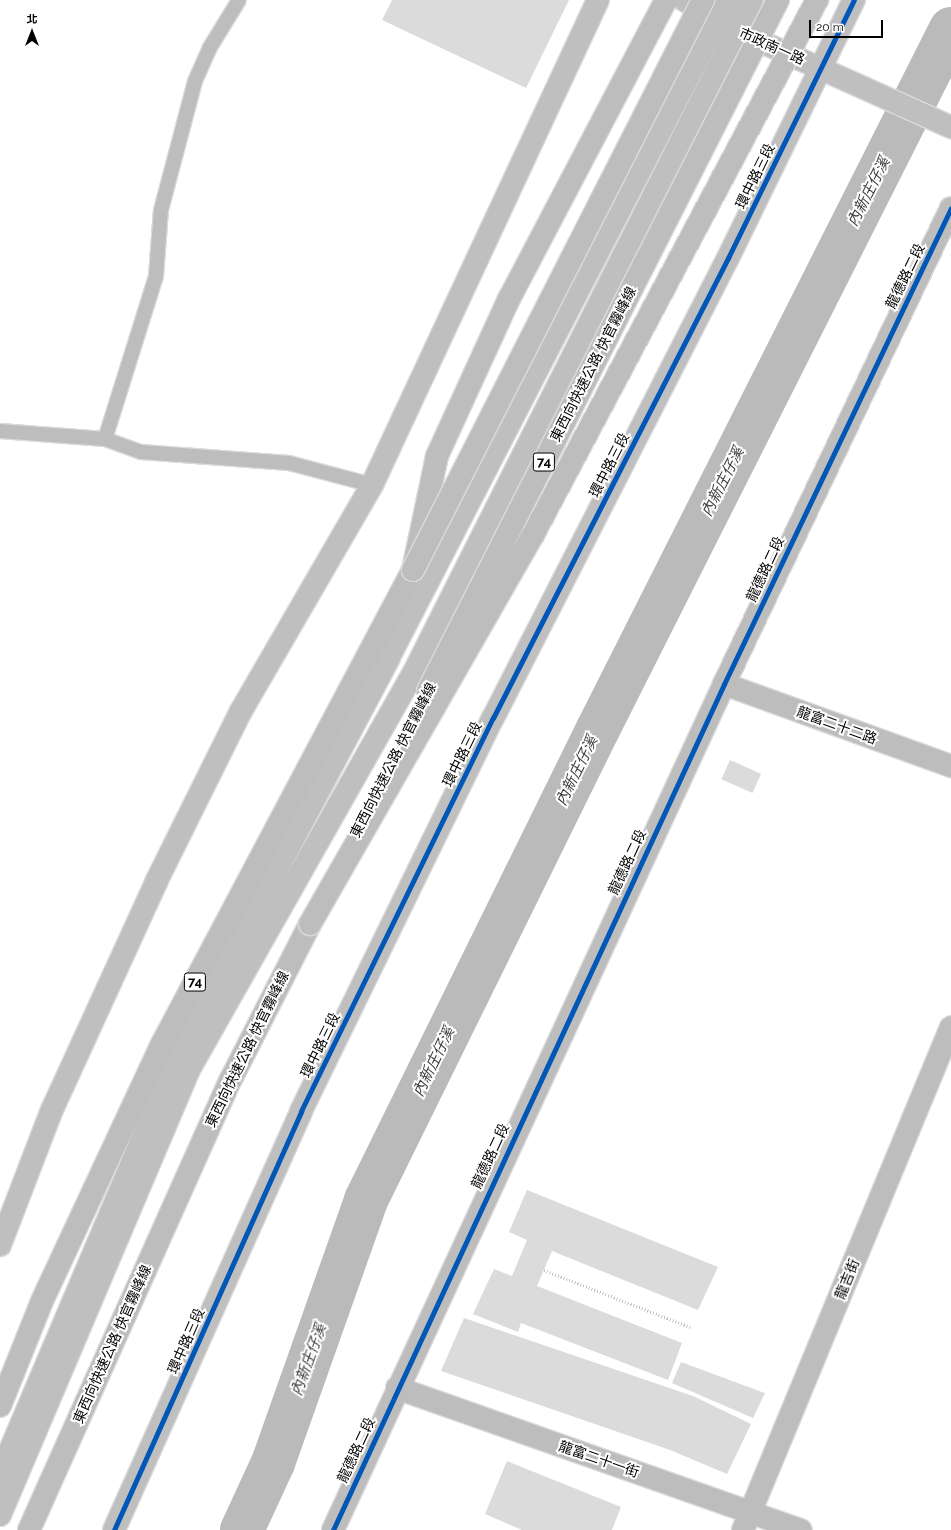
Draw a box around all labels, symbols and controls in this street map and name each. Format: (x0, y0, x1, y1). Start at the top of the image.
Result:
north arrow (12, 12, 52, 52)
scale bar (811, 12, 885, 38)
text: 北 (27, 13, 38, 26)
text: 20 m (816, 20, 844, 34)
street label: 市政南一路 (737, 24, 807, 68)
street label: 環中路三段 (732, 141, 778, 211)
water label: 內新庄仔溪 (844, 155, 894, 229)
street label: 龍德路二段 (882, 241, 928, 311)
street label: 東西向快速公路 快官霧峰線 (547, 284, 639, 444)
street label: 環中路三段 (586, 430, 632, 500)
water label: 內新庄仔溪 (698, 445, 748, 519)
road number: 74 (532, 451, 556, 473)
street label: 龍德路二段 (743, 534, 787, 604)
street label: 東西向快速公路 快官霧峰線 (347, 680, 439, 840)
street label: 龍富二十二路 (795, 703, 879, 747)
street label: 環中路三段 (439, 719, 485, 789)
water label: 內新庄仔溪 (552, 733, 602, 809)
street label: 龍德路二段 (605, 827, 649, 897)
street label: 東西向快速公路 快官霧峰線 (202, 968, 292, 1130)
road number: 74 (183, 971, 207, 993)
street label: 環中路三段 (297, 1010, 343, 1080)
water label: 內新庄仔溪 (409, 1024, 459, 1100)
street label: 龍德路二段 (468, 1121, 512, 1191)
street label: 龍吉街 (831, 1256, 863, 1302)
street label: 東西向快速公路 快官霧峰線 (69, 1262, 155, 1426)
street label: 環中路三段 (164, 1306, 208, 1376)
water label: 內新庄仔溪 (288, 1322, 330, 1398)
street label: 龍德路二段 (334, 1415, 378, 1485)
street label: 龍富二十一街 (557, 1437, 641, 1481)

